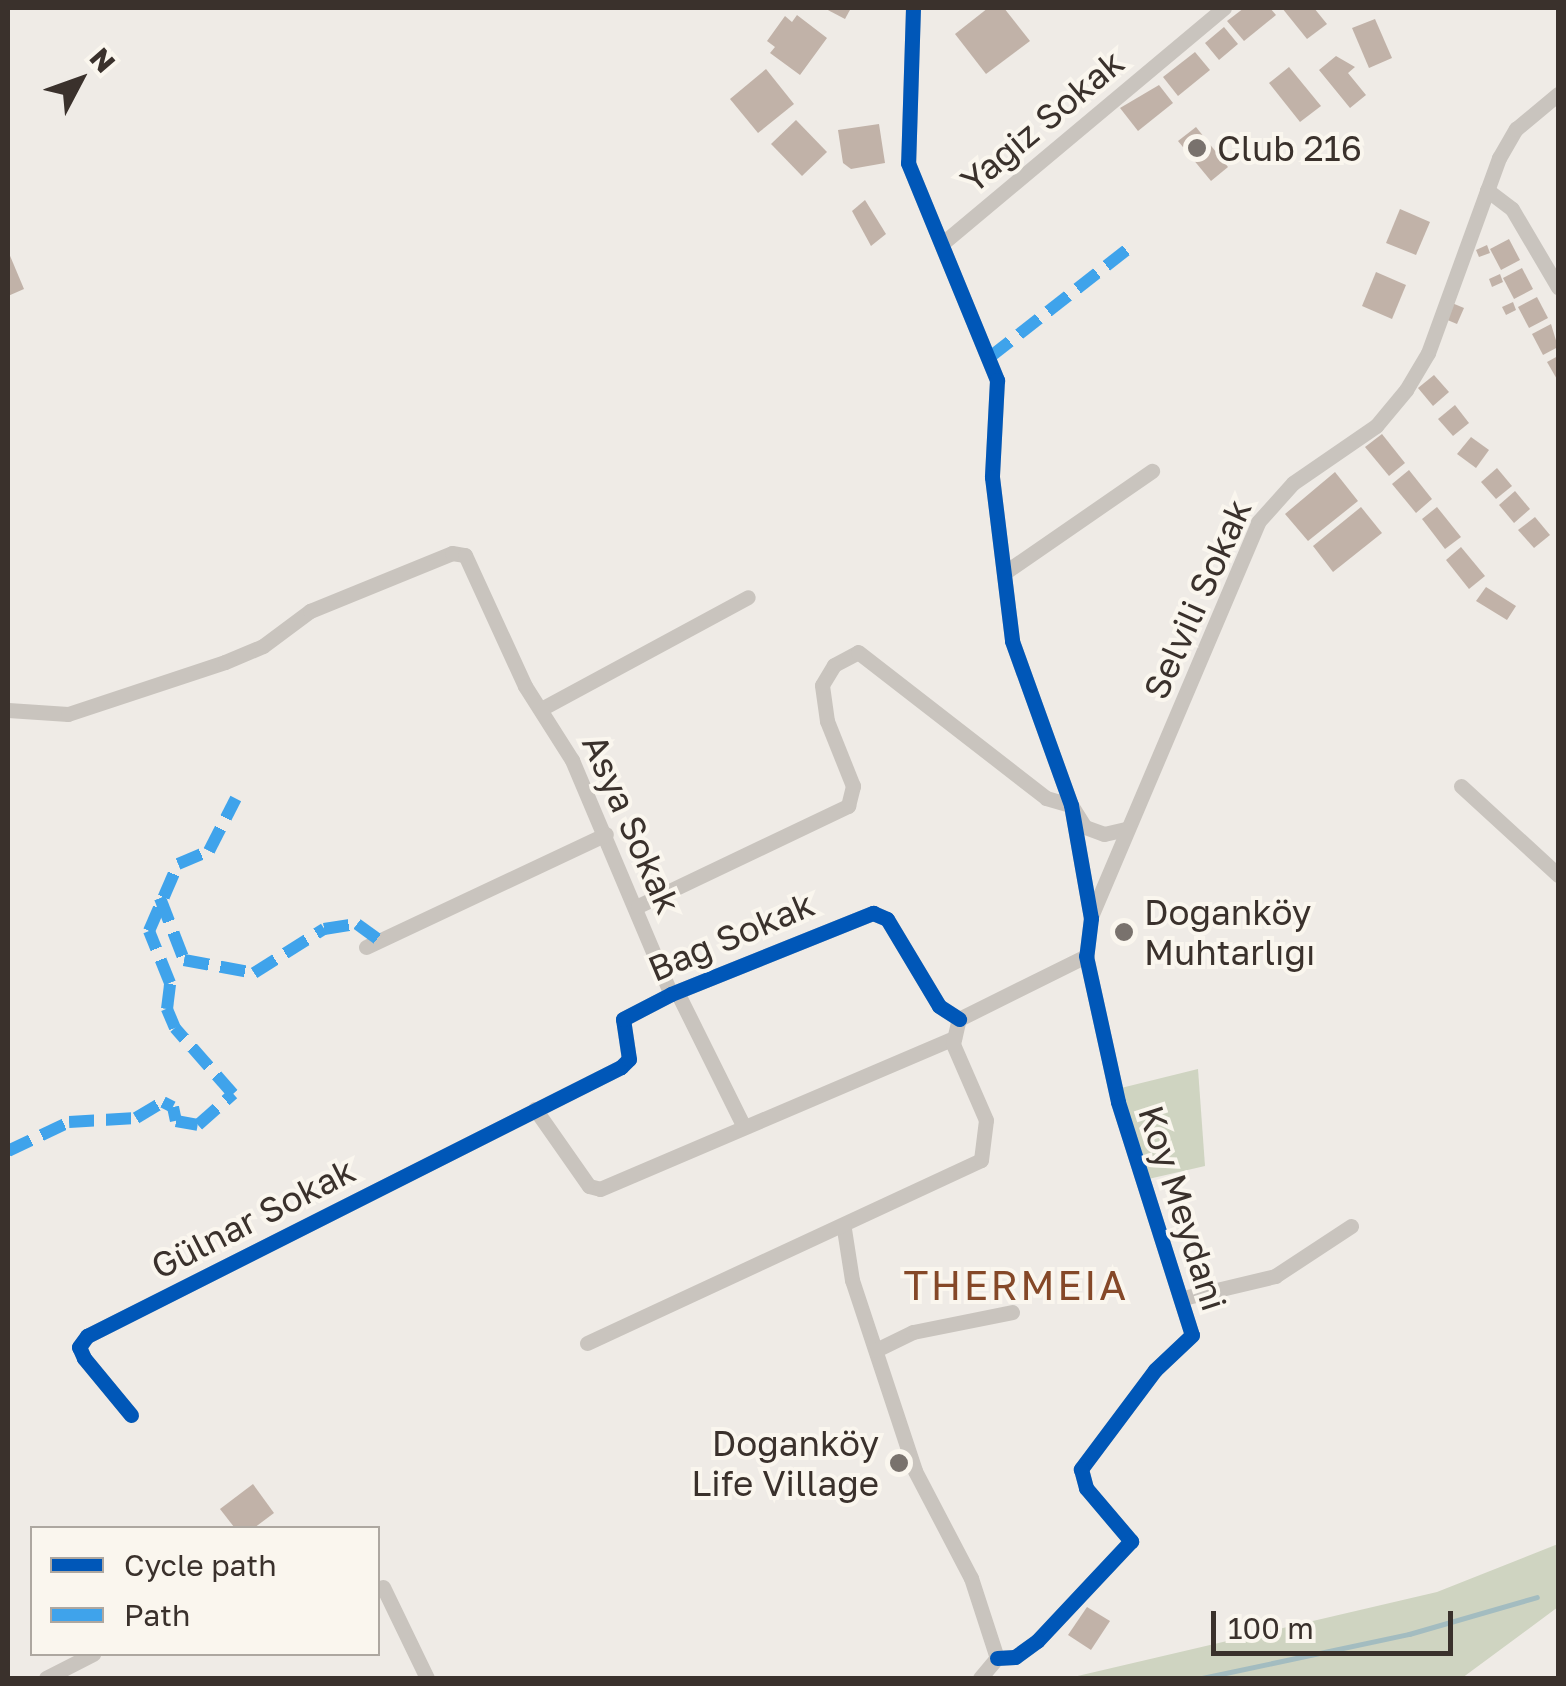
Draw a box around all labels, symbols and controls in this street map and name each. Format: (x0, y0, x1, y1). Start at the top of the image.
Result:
north arrow (30, 30, 130, 130)
text: N (84, 41, 122, 79)
street label: Yağiz Sokak (952, 41, 1132, 201)
place label: Club 216 (1217, 127, 1362, 169)
marker: Club 216 (1186, 137, 1208, 159)
street label: Selvili Sokak (1134, 493, 1260, 705)
street label: Asya Sokak (574, 728, 690, 920)
street label: Bağ Sokak (642, 882, 820, 990)
place label: Doğanköy Muhtarlığı (1144, 891, 1315, 973)
marker: Doğanköy Muhtarlığı (1113, 921, 1135, 943)
street label: Koy Meydani (1130, 1100, 1236, 1316)
street label: Gülnar Sokak (144, 1149, 362, 1287)
district label: THERMEIA (904, 1261, 1128, 1309)
place label: Doğanköy Life Village (691, 1422, 879, 1504)
marker: Doğanköy Life Village (888, 1452, 910, 1474)
legend (30, 1526, 380, 1656)
text: Cycle path (124, 1547, 277, 1583)
scale bar (1216, 1591, 1458, 1653)
text: Path (124, 1597, 190, 1633)
text: 100 m (1228, 1610, 1314, 1646)

